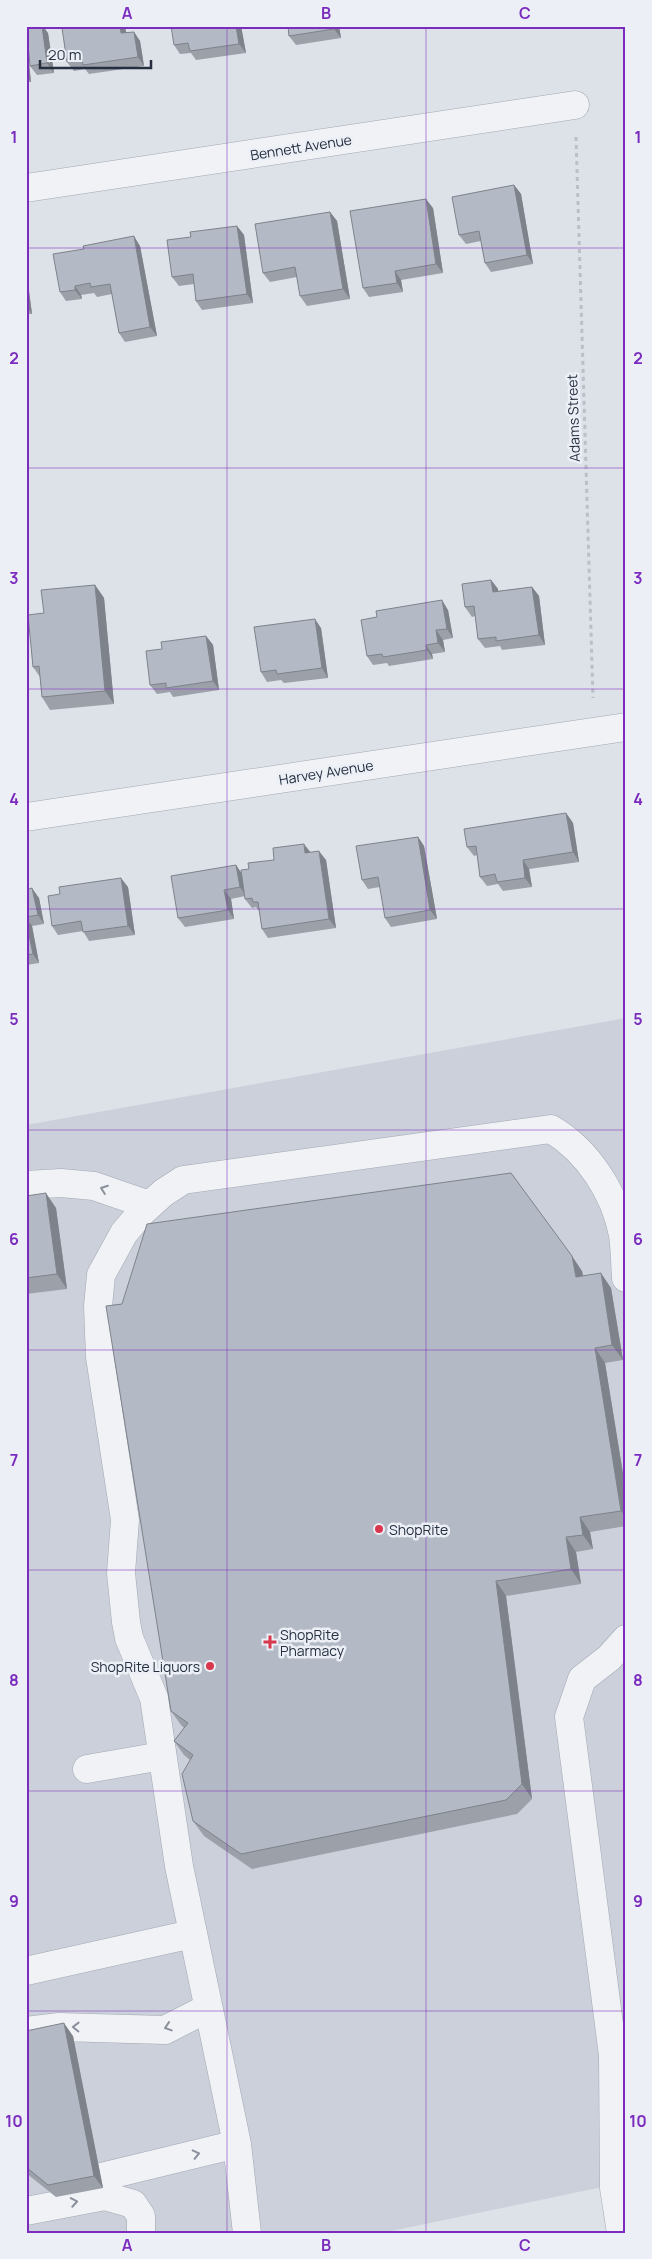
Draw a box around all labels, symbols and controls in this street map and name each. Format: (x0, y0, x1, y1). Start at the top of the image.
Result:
text: A (122, 2, 133, 24)
text: B (321, 2, 331, 24)
text: C (519, 2, 531, 24)
scale bar (40, 38, 151, 70)
text: 20 m (48, 44, 81, 65)
text: 1 (10, 126, 18, 148)
text: 1 (634, 126, 642, 148)
street label: Bennett Avenue (249, 130, 353, 164)
text: 2 (9, 347, 19, 369)
text: 2 (633, 347, 643, 369)
street label: Adams Street (562, 373, 584, 462)
text: 3 (9, 567, 19, 589)
text: 3 (633, 567, 643, 589)
street label: Harvey Avenue (277, 755, 375, 789)
text: 4 (9, 788, 19, 810)
text: 4 (633, 788, 643, 810)
text: 5 (9, 1008, 19, 1030)
text: 5 (633, 1008, 643, 1030)
one-way arrow (100, 1185, 108, 1195)
text: 6 (9, 1228, 19, 1250)
text: 6 (633, 1228, 643, 1250)
text: 7 (10, 1449, 18, 1471)
text: 7 (634, 1449, 642, 1471)
place label: ShopRite (389, 1520, 448, 1539)
marker: ShopRite (373, 1523, 385, 1535)
place label: ShopRite Pharmacy (280, 1625, 345, 1660)
marker: ShopRite Pharmacy (264, 1636, 276, 1648)
place label: ShopRite Liquors (91, 1657, 200, 1676)
marker: ShopRite Liquors (204, 1660, 216, 1672)
text: 8 (9, 1669, 19, 1691)
text: 8 (633, 1669, 643, 1691)
text: 9 (9, 1890, 19, 1912)
text: 9 (633, 1890, 643, 1912)
one-way arrow (164, 2021, 173, 2031)
one-way arrow (72, 2022, 80, 2032)
text: 10 (5, 2110, 23, 2132)
text: 10 (629, 2110, 647, 2132)
one-way arrow (191, 2149, 200, 2160)
one-way arrow (70, 2197, 79, 2207)
text: A (122, 2234, 133, 2256)
text: B (321, 2234, 331, 2256)
text: C (519, 2234, 531, 2256)

